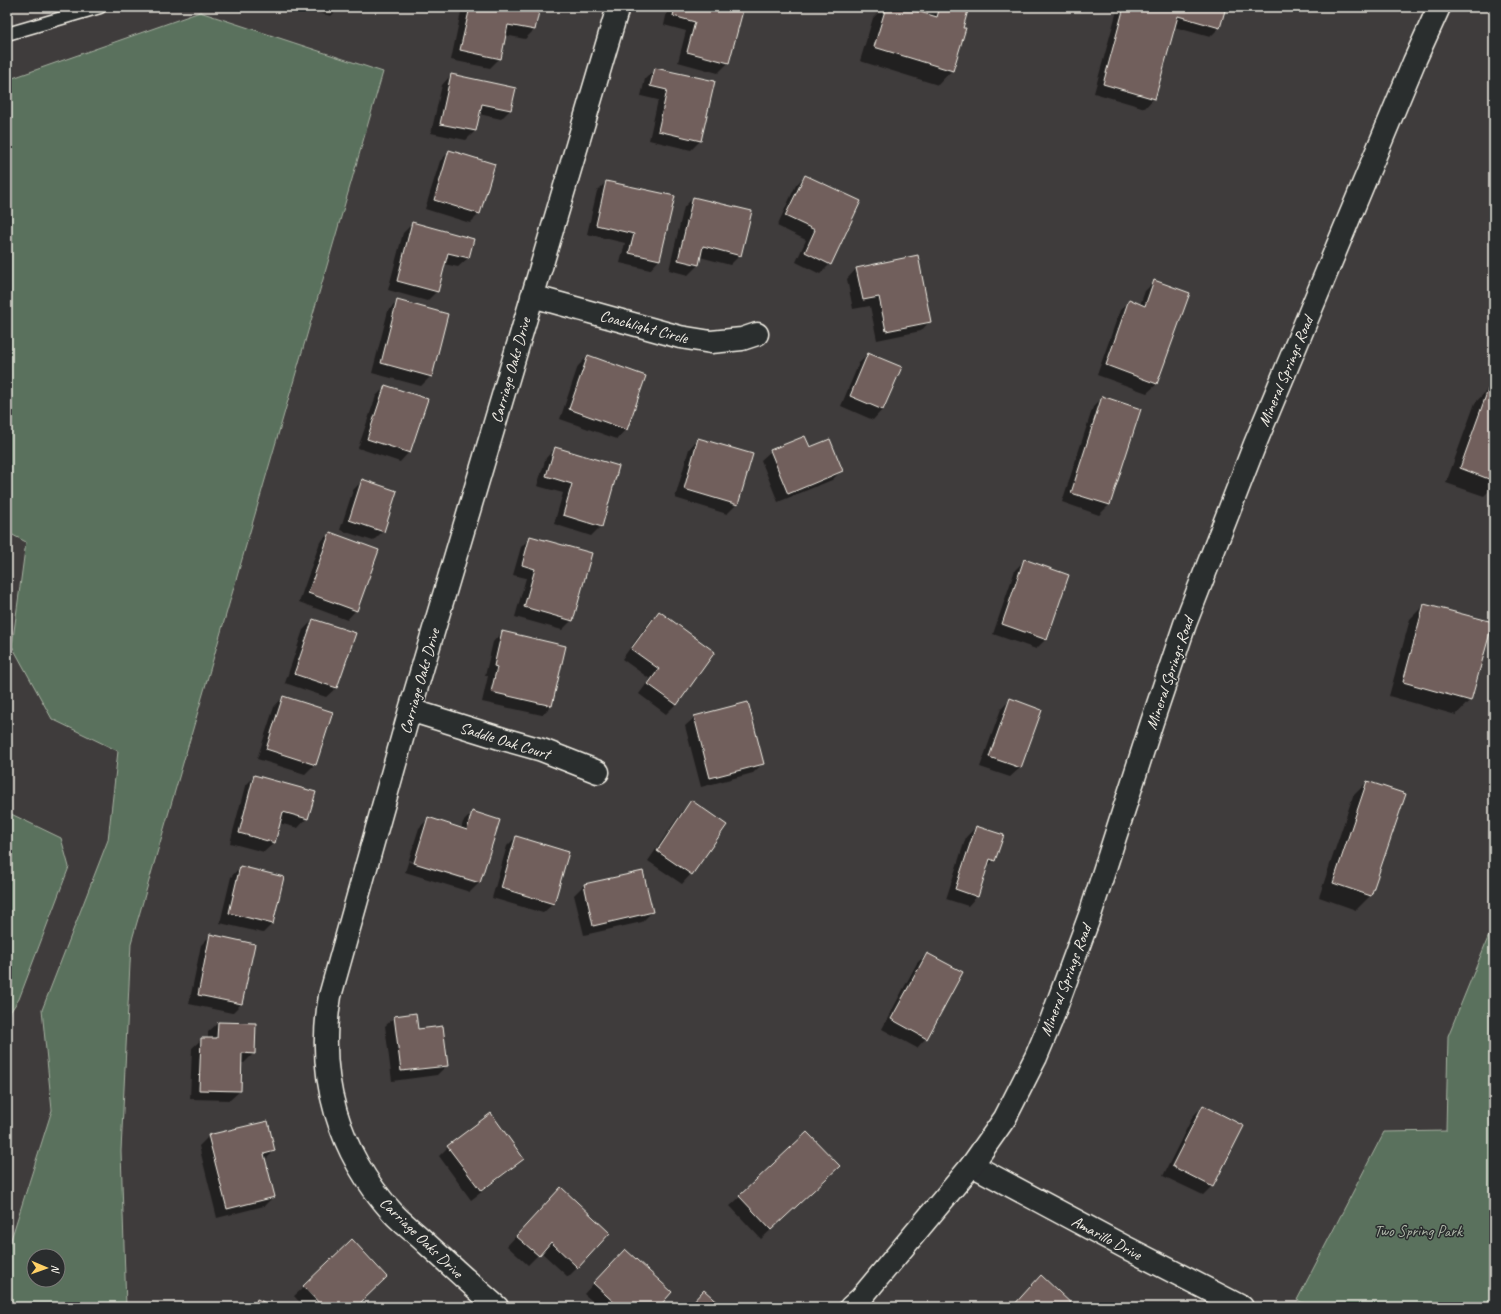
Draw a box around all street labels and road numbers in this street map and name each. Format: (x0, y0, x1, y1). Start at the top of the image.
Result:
street label: Coachlight Circle (598, 306, 692, 349)
street label: Mineral Springs Road (1254, 311, 1319, 429)
street label: Carriage Oaks Drive (486, 314, 536, 425)
street label: Mineral Springs Road (1141, 612, 1199, 732)
street label: Carriage Oaks Drive (395, 625, 445, 736)
street label: Saddle Oak Court (457, 718, 555, 765)
street label: Mineral Springs Road (1036, 919, 1097, 1039)
street label: Carriage Oaks Drive (375, 1193, 469, 1284)
street label: Amarillo Drive (1068, 1211, 1146, 1265)

